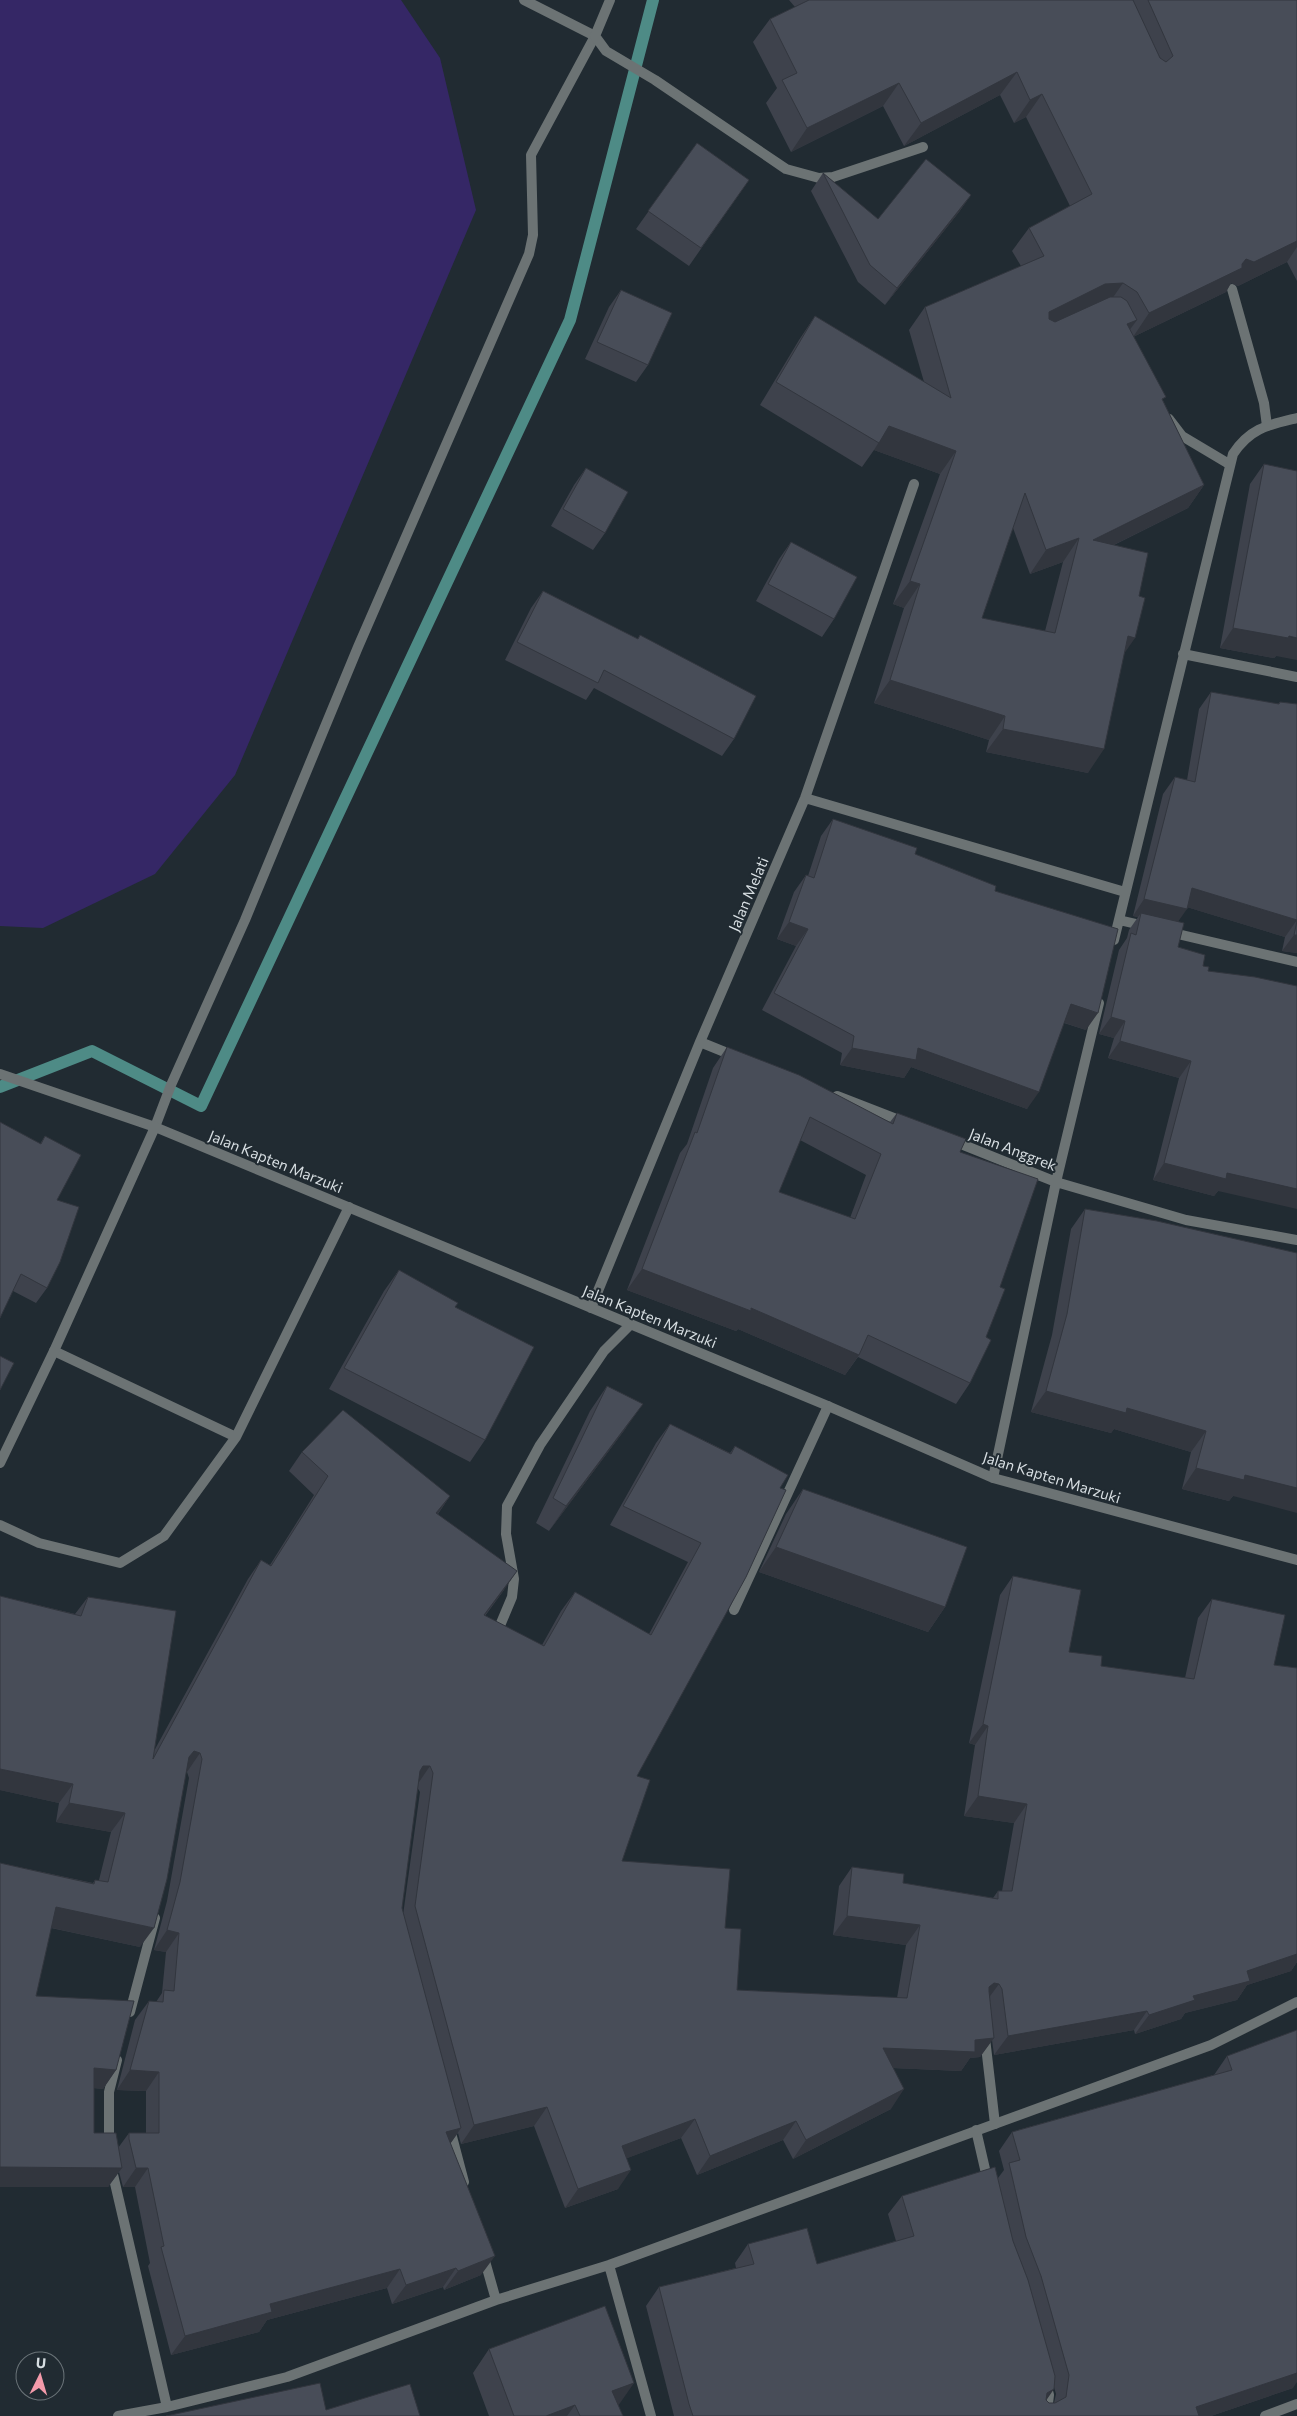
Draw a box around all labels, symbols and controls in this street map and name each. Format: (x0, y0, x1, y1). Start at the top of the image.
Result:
street label: Jalan Melati (724, 854, 772, 934)
street label: Jalan Anggrek (967, 1124, 1059, 1174)
street label: Jalan Kapten Marzuki (206, 1126, 346, 1196)
street label: Jalan Kapten Marzuki (580, 1281, 720, 1351)
street label: Jalan Kapten Marzuki (981, 1447, 1123, 1507)
north arrow (15, 2351, 65, 2401)
text: U (35, 2354, 47, 2371)

